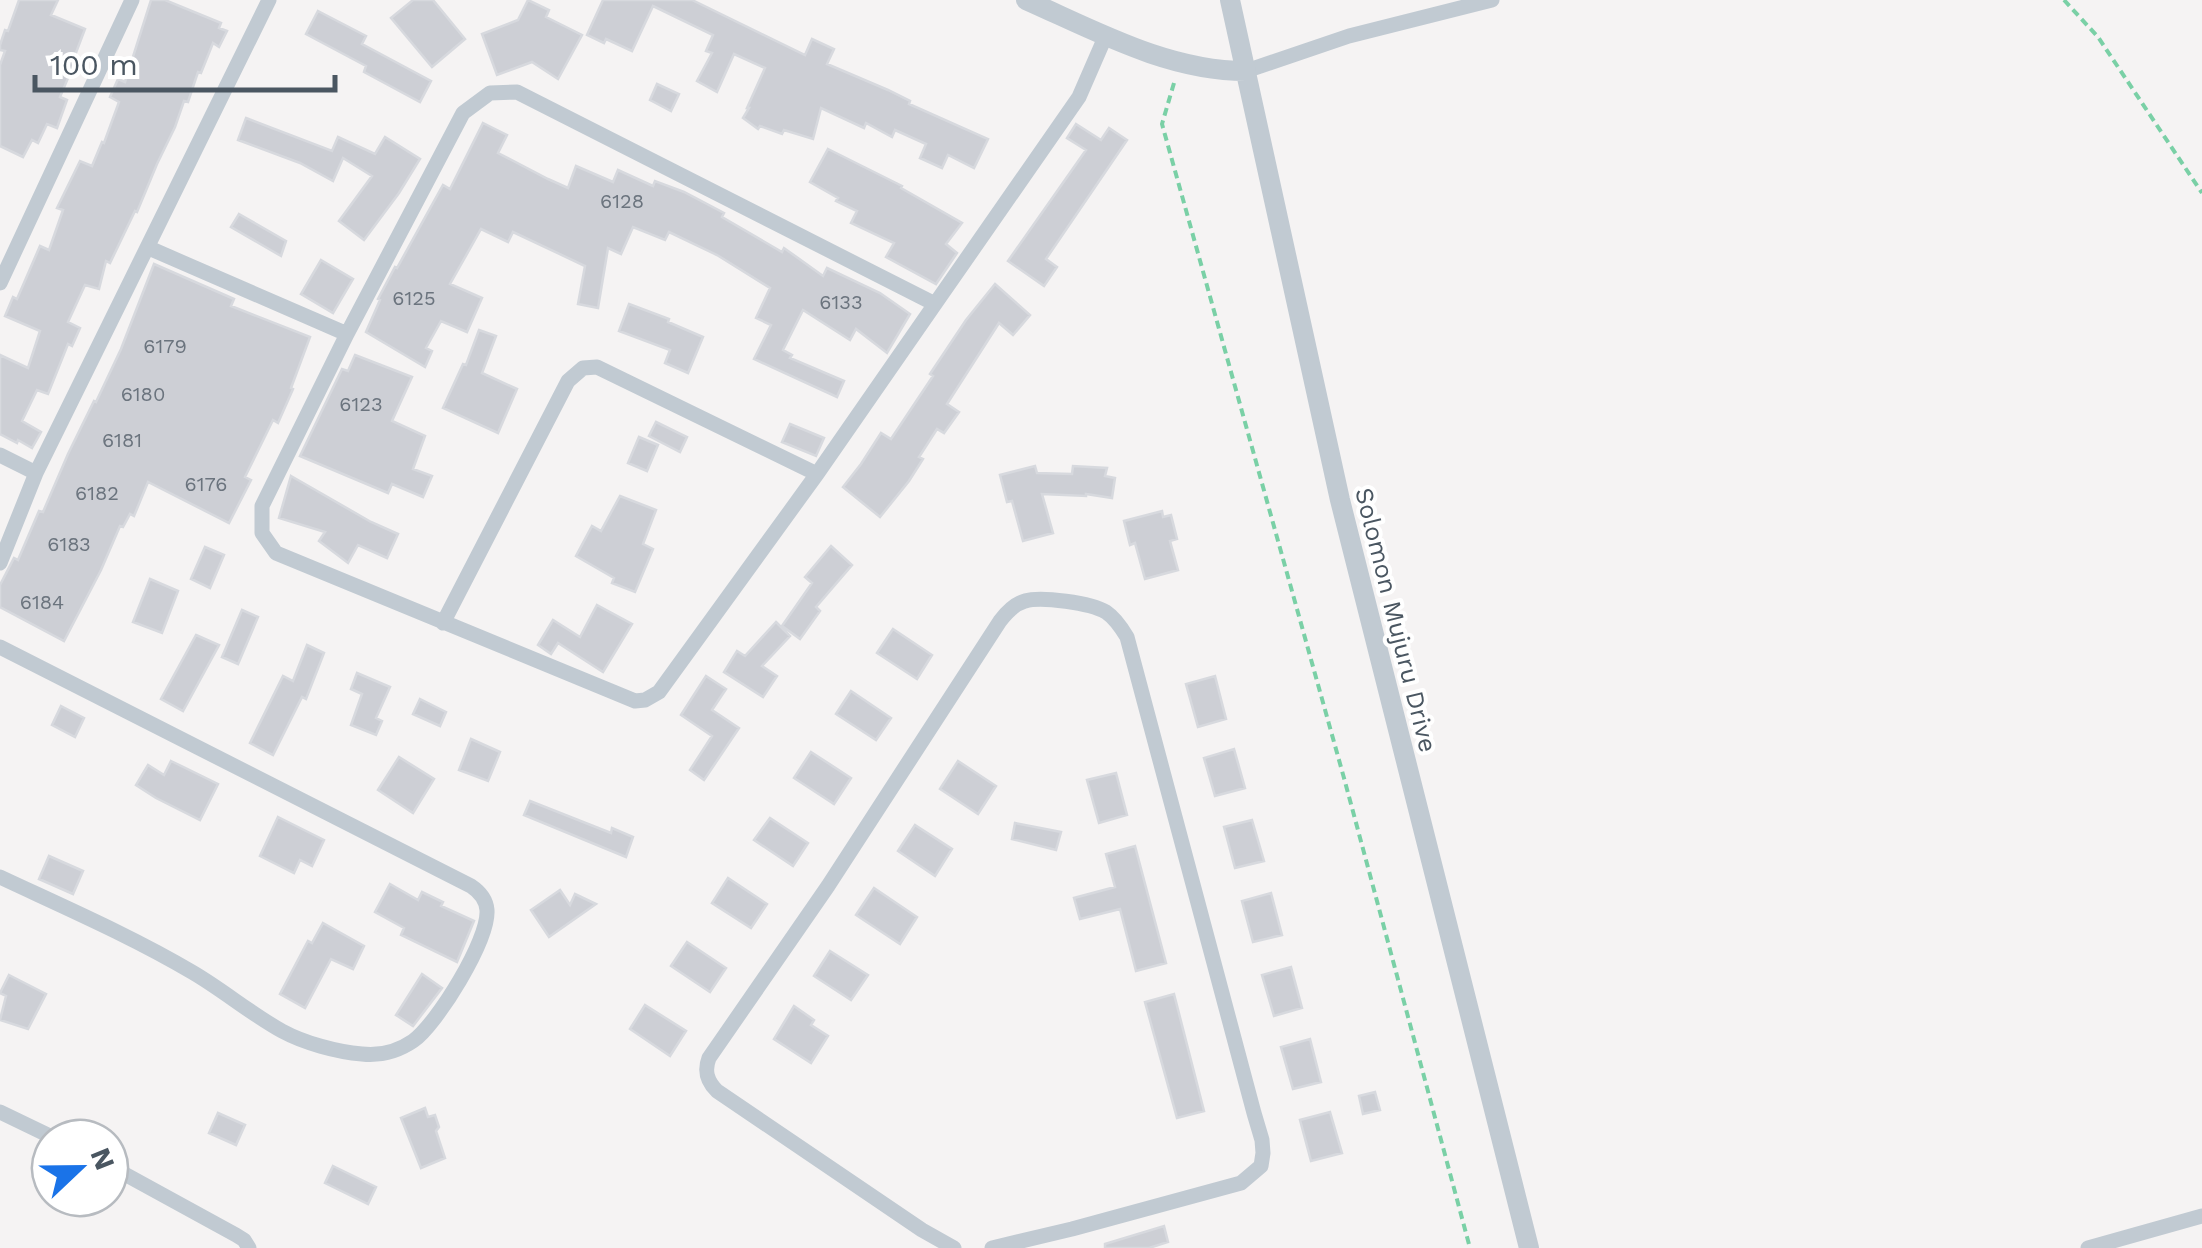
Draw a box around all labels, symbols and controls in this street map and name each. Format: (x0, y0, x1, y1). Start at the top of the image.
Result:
scale bar (35, 30, 335, 92)
text: 100 m (50, 47, 138, 82)
house number: 6128 (600, 189, 644, 213)
house number: 6125 (392, 286, 436, 310)
house number: 6133 (819, 290, 863, 314)
house number: 6179 (143, 334, 187, 358)
house number: 6180 (121, 382, 165, 406)
house number: 6123 (339, 392, 383, 416)
house number: 6181 (102, 428, 142, 452)
house number: 6176 (185, 472, 227, 496)
house number: 6182 (75, 481, 119, 505)
street label: Solomon Mujuru Drive (1349, 485, 1443, 755)
house number: 6183 (47, 532, 91, 556)
house number: 6184 (20, 590, 64, 614)
north arrow (30, 1118, 130, 1218)
text: N (84, 1143, 122, 1175)

